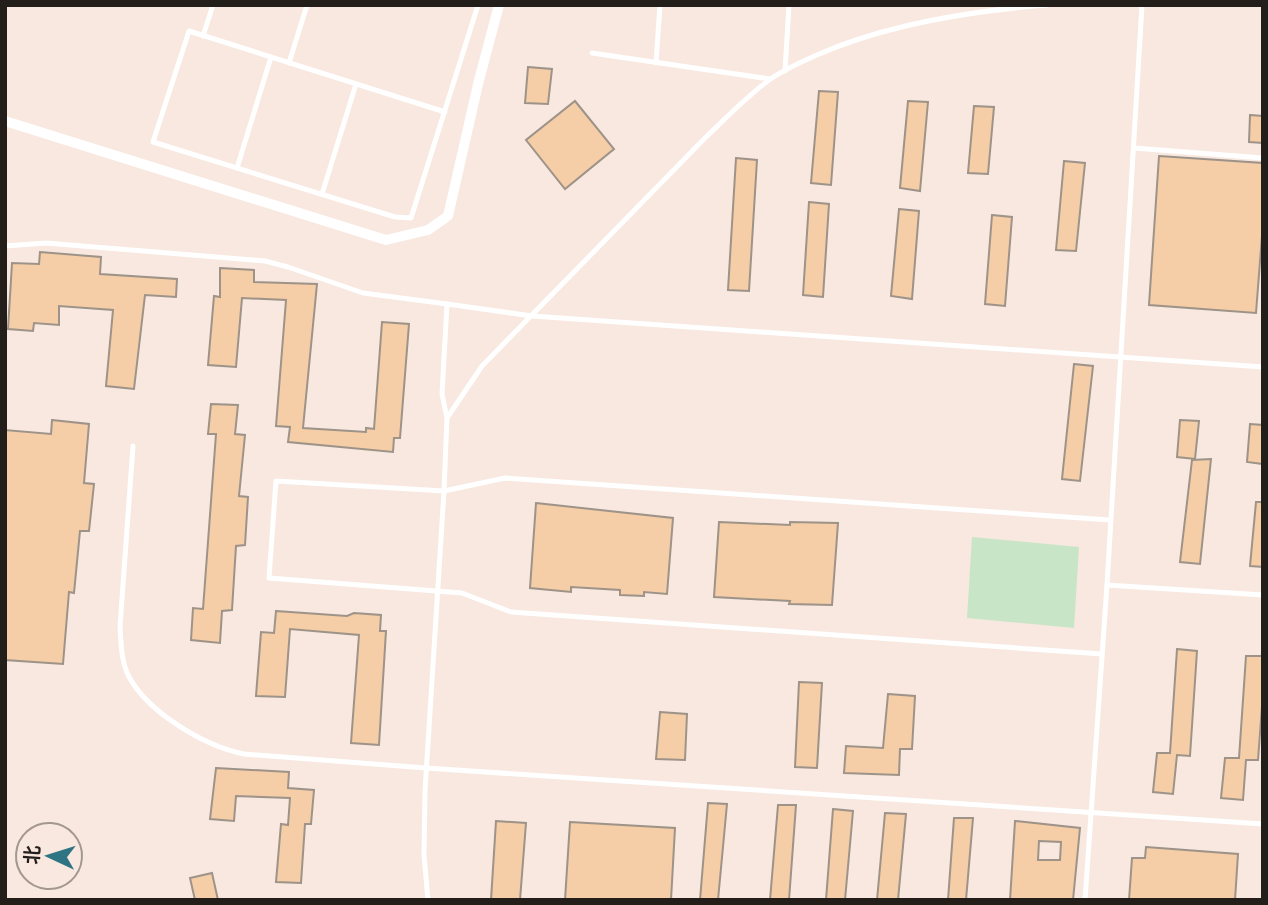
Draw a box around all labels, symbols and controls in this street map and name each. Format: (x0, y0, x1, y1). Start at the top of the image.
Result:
north arrow (14, 821, 84, 891)
text: 北 (20, 845, 44, 865)

